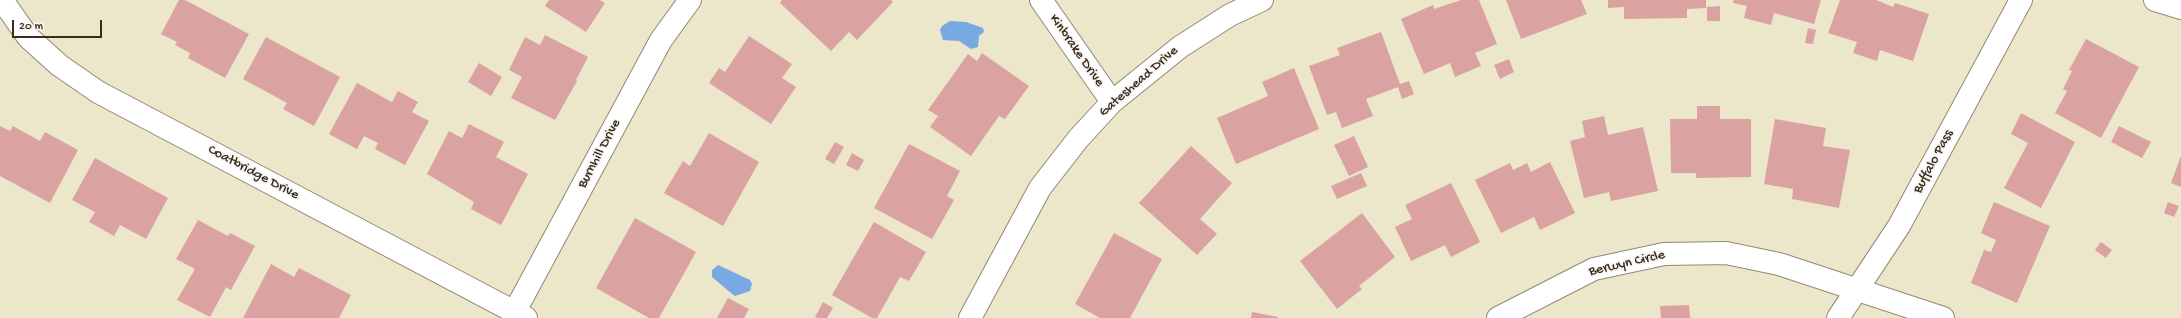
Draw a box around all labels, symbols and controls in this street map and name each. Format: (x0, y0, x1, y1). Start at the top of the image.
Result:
street label: Kinbrake Drive (1045, 11, 1107, 91)
scale bar (14, 12, 104, 38)
text: 20 m (19, 20, 43, 34)
street label: Gateshead Drive (1096, 43, 1182, 121)
street label: Burnhill Drive (575, 117, 625, 191)
street label: Buffalo Pass (1910, 127, 1958, 197)
street label: Coatbridge Drive (204, 142, 302, 204)
street label: Berwyn Circle (1587, 247, 1667, 281)

